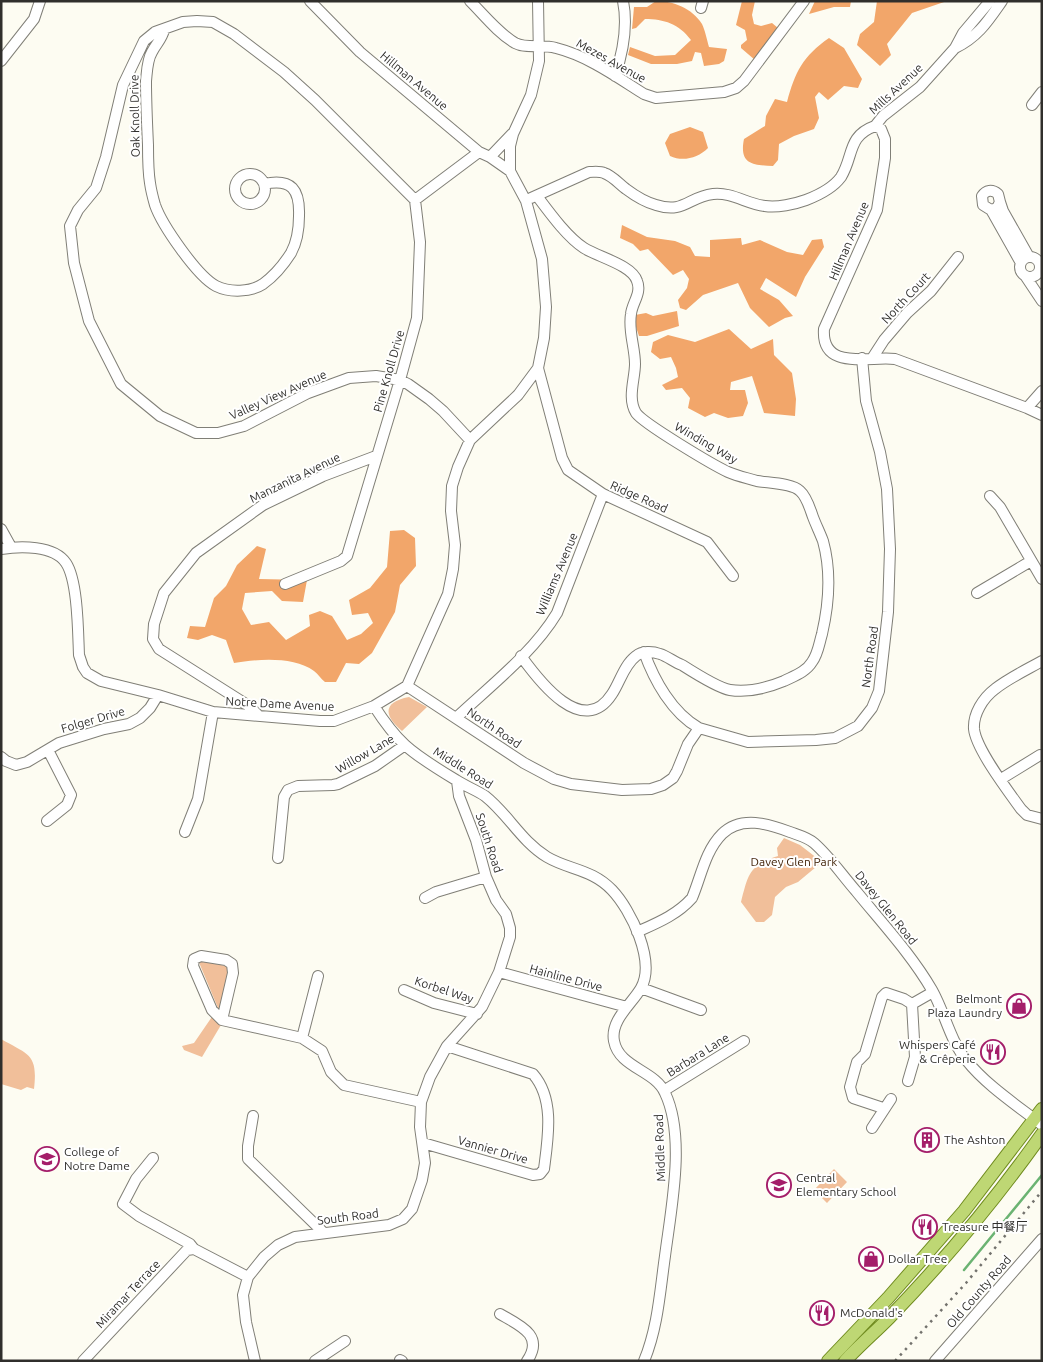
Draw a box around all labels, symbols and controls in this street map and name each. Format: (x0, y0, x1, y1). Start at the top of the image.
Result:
street label: Mezes Avenue (574, 36, 648, 85)
street label: Hillman Avenue (378, 49, 451, 113)
street label: Mills Avenue (866, 61, 925, 117)
street label: Oak Knoll Drive (127, 74, 142, 158)
street label: Hillman Avenue (826, 200, 871, 282)
street label: North Court (879, 269, 933, 326)
street label: Pine Knoll Drive (371, 328, 406, 413)
street label: Valley View Avenue (227, 367, 328, 422)
street label: Winding Way (673, 419, 740, 466)
street label: Manzanita Avenue (247, 450, 342, 505)
street label: Ridge Road (609, 478, 670, 515)
street label: Williams Avenue (533, 531, 580, 617)
street label: North Road (859, 625, 880, 689)
street label: Notre Dame Avenue (225, 694, 335, 713)
street label: Folger Drive (60, 704, 126, 735)
street label: North Road (465, 705, 524, 750)
street label: Willow Lane (333, 732, 396, 776)
street label: Middle Road (431, 744, 495, 791)
street label: South Road (474, 811, 505, 874)
park label: Davey Glen Park (751, 855, 837, 868)
street label: Davey Glen Road (853, 868, 920, 947)
street label: Hainline Drive (528, 962, 604, 993)
street label: Korbel Way (413, 974, 475, 1005)
place label: Belmont Plaza Laundry (927, 992, 1002, 1019)
shop icon: Belmont Plaza Laundry (1006, 993, 1032, 1019)
street label: Barbara Lane (664, 1030, 731, 1079)
place label: Whispers Café & Crêperie (899, 1038, 976, 1065)
restaurant icon: Whispers Café & Crêperie (980, 1039, 1006, 1065)
street label: Middle Road (652, 1114, 667, 1182)
building icon: The Ashton (914, 1127, 940, 1153)
street label: Vannier Drive (457, 1133, 530, 1166)
place label: The Ashton (944, 1133, 1005, 1146)
place label: College of Notre Dame (64, 1145, 130, 1172)
school or university icon: College of Notre Dame (34, 1146, 60, 1172)
place label: Central Elementary School (796, 1171, 896, 1198)
school or university icon: Central Elementary School (766, 1172, 792, 1198)
street label: South Road (316, 1206, 380, 1227)
restaurant icon: Treasure 中餐厅 (912, 1214, 938, 1240)
place label: Treasure 中餐厅 (942, 1220, 1028, 1233)
shop icon: Dollar Tree (858, 1246, 884, 1272)
place label: Dollar Tree (888, 1252, 947, 1265)
street label: Old County Road (944, 1253, 1013, 1330)
street label: Miramar Terrace (93, 1257, 162, 1330)
restaurant icon: McDonald's (809, 1300, 835, 1326)
place label: McDonald's (840, 1306, 903, 1319)

